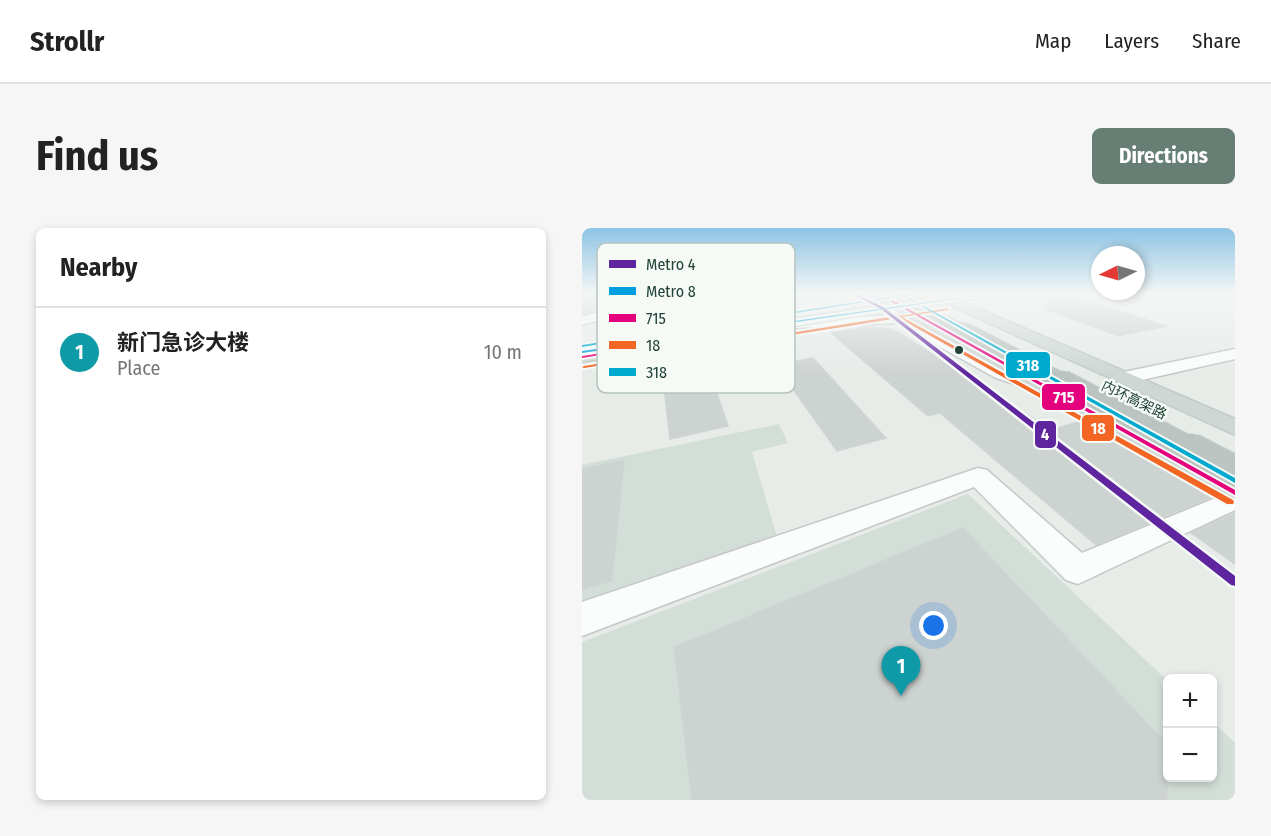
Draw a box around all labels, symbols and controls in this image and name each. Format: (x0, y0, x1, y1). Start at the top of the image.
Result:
text: Strollr (30, 25, 104, 58)
text: Map (1035, 28, 1071, 54)
text: Layers (1104, 28, 1159, 54)
text: Share (1192, 28, 1241, 54)
button: Directions (1092, 128, 1235, 184)
text: Find us (36, 131, 158, 181)
legend (597, 243, 795, 393)
north arrow (1091, 246, 1145, 300)
text: Nearby (60, 252, 137, 283)
text: Metro 4 (646, 255, 696, 274)
text: Metro 8 (646, 282, 696, 301)
text: 715 (646, 309, 666, 328)
text: 新门急诊大楼 (117, 329, 249, 356)
text: 18 (646, 336, 660, 355)
text: 1 (75, 340, 84, 364)
text: 10 m (484, 340, 522, 364)
unlabelled marker (953, 344, 965, 356)
line badge: 318 (1005, 351, 1051, 379)
text: Place (117, 356, 160, 380)
text: 318 (1016, 356, 1040, 375)
text: 318 (646, 363, 667, 382)
street label: 内环高架路 (1099, 377, 1169, 423)
line badge: 715 (1041, 383, 1086, 411)
text: 715 (1053, 388, 1075, 407)
line badge: 18 (1081, 414, 1115, 442)
text: 18 (1090, 419, 1106, 438)
line badge: 4 (1034, 420, 1057, 449)
text: 4 (1041, 425, 1049, 444)
your location (919, 611, 948, 640)
pin: 1 (882, 646, 920, 696)
map controls (1163, 674, 1217, 782)
button: + (1163, 674, 1217, 728)
button: − (1163, 728, 1217, 782)

